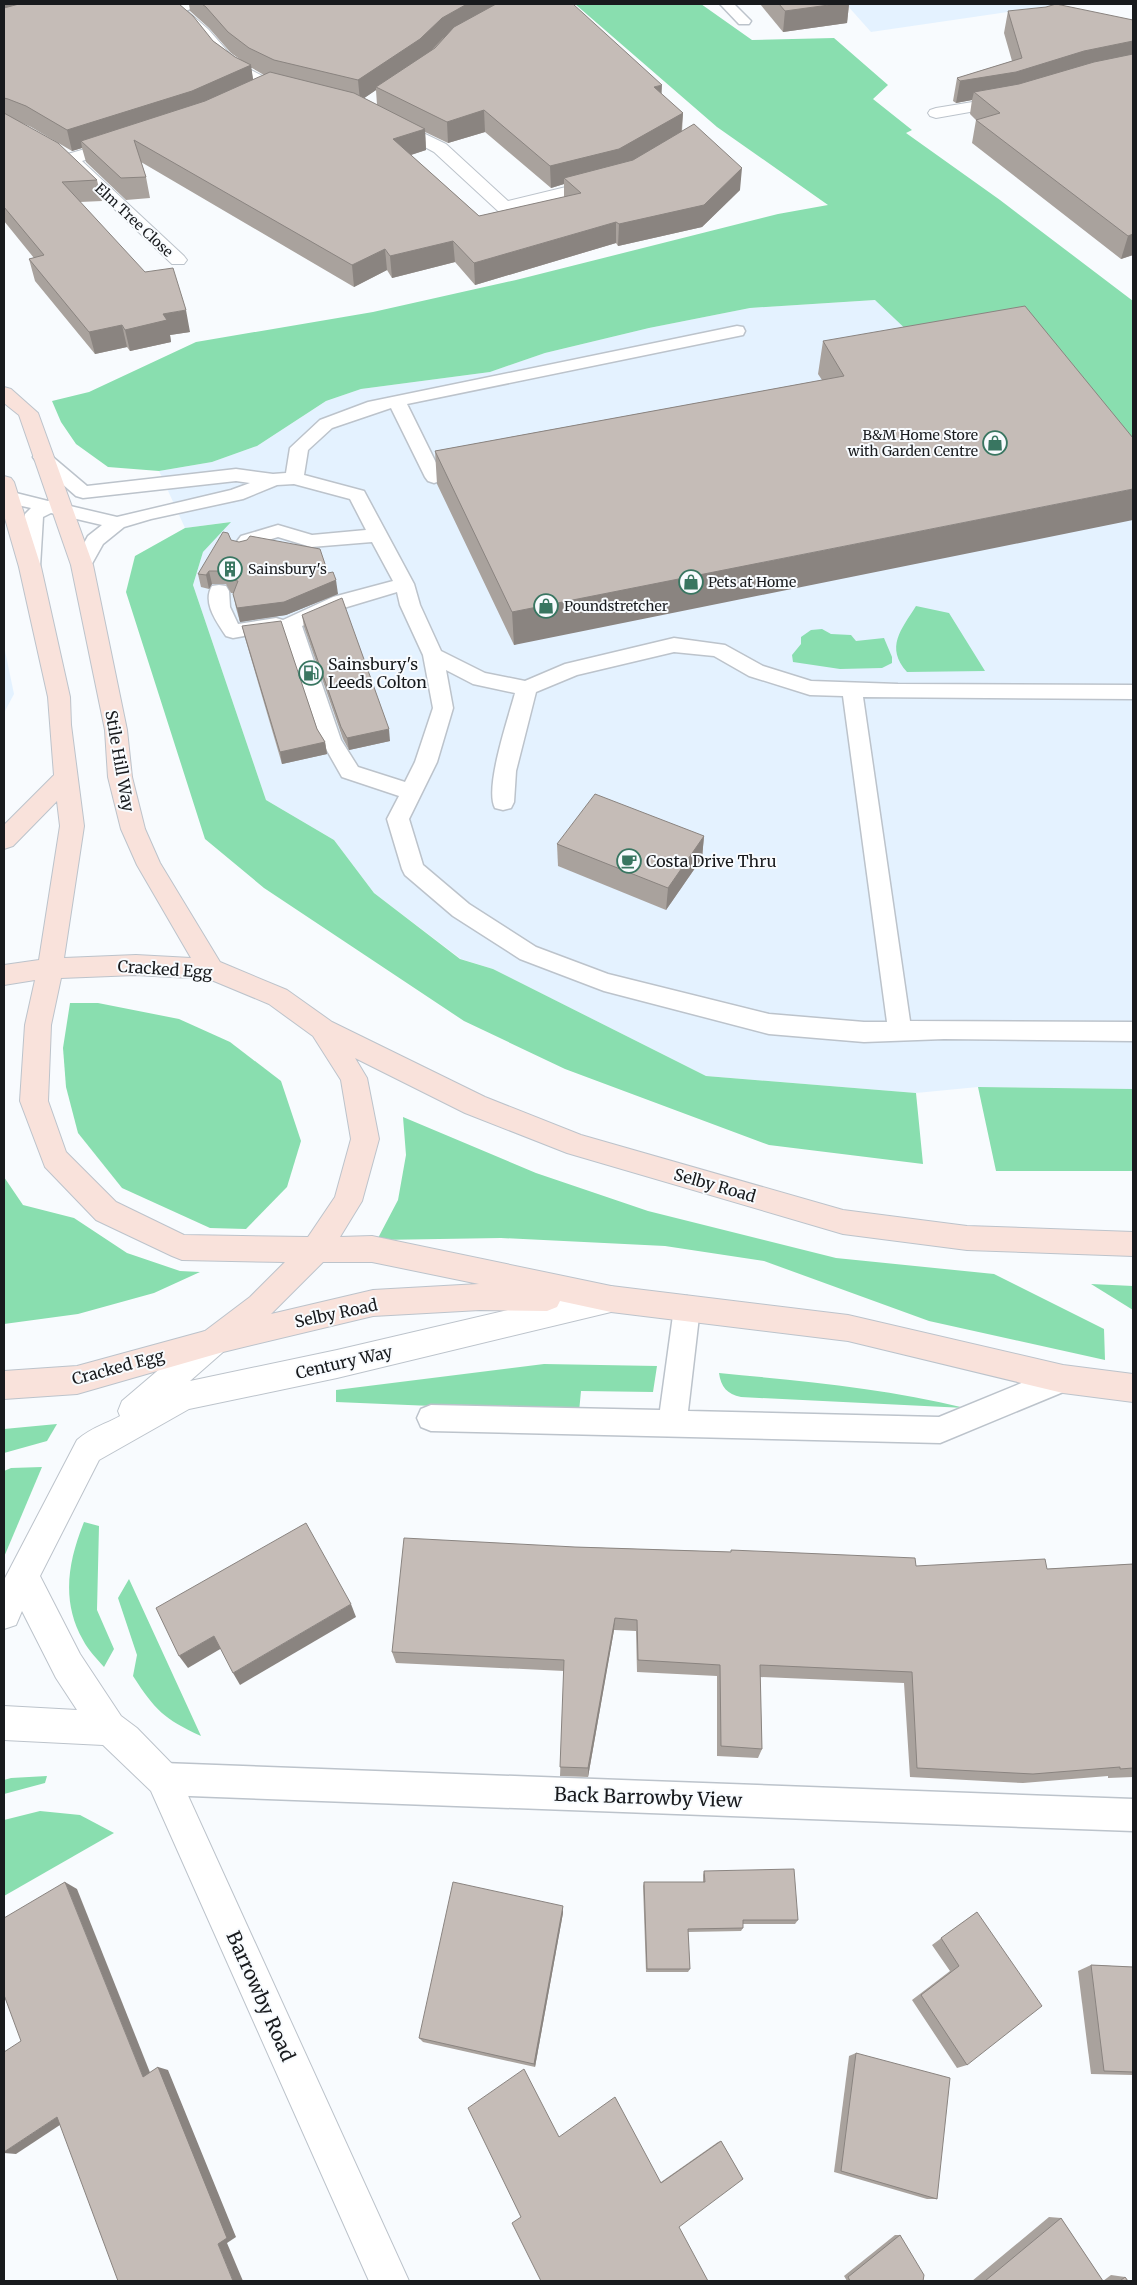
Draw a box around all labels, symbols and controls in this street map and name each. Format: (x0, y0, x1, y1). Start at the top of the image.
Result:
street label: Elm Tree Close (91, 179, 177, 261)
place label: B&M Home Store with Garden Centre (847, 426, 978, 460)
shop icon: B&M Home Store with Garden Centre (982, 430, 1008, 456)
building icon: Sainsbury's (217, 556, 243, 582)
place label: Sainsbury's (248, 560, 327, 578)
shop icon: Pets at Home (678, 569, 704, 595)
place label: Pets at Home (708, 573, 796, 591)
shop icon: Poundstretcher (533, 593, 559, 619)
place label: Poundstretcher (564, 597, 668, 615)
place label: Sainsbury's Leeds Colton (328, 654, 427, 692)
fuel station icon: Sainsbury's Leeds Colton (298, 660, 324, 686)
street label: Stile Hill Way (101, 709, 139, 814)
cafe icon: Costa Drive Thru (616, 848, 642, 874)
place label: Costa Drive Thru (646, 851, 776, 871)
street label: Cracked Egg (117, 956, 213, 982)
street label: Selby Road (672, 1164, 759, 1206)
street label: Selby Road (293, 1294, 380, 1332)
street label: Century Way (294, 1341, 395, 1383)
street label: Cracked Egg (70, 1345, 167, 1389)
street label: Back Barrowby View (554, 1782, 743, 1812)
street label: Barrowby Road (222, 1927, 300, 2065)

